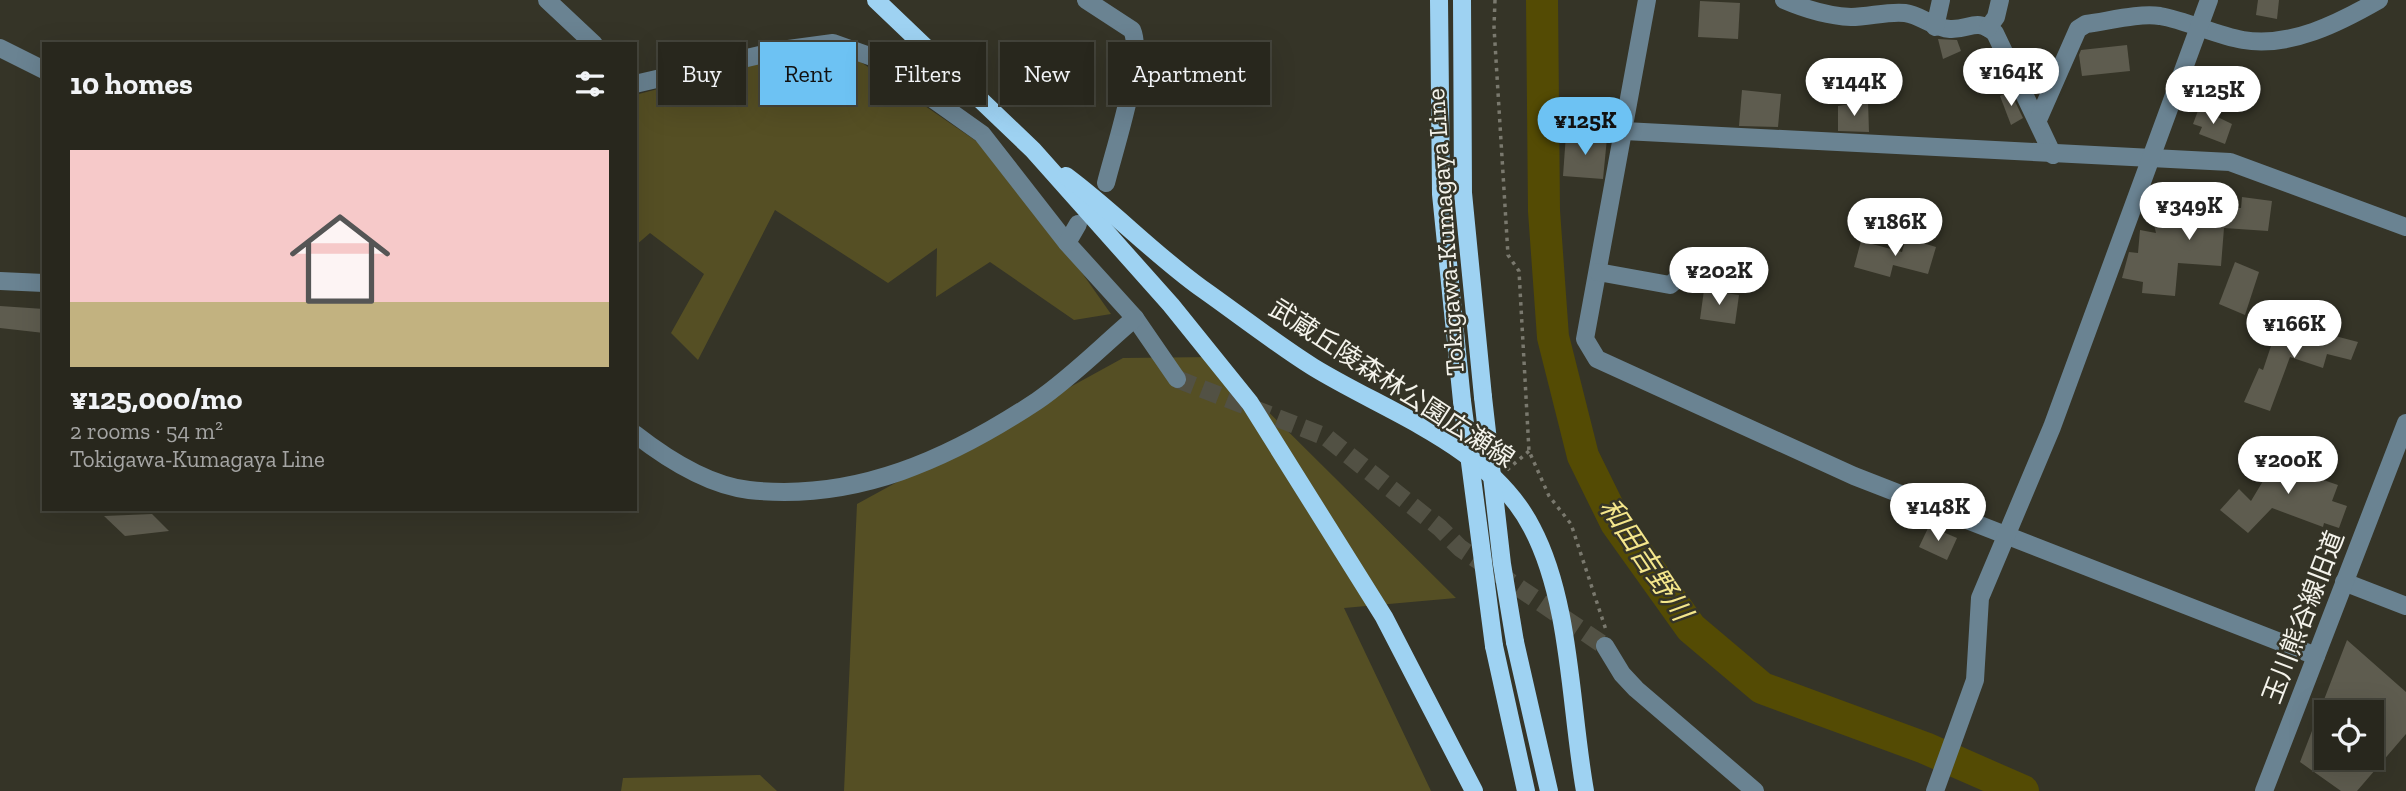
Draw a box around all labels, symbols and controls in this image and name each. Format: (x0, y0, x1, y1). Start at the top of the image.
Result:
chip: Buy (658, 42, 746, 105)
chip: Rent (760, 42, 856, 105)
chip: Filters (870, 42, 986, 105)
chip: New (1000, 42, 1094, 105)
chip: Apartment (1108, 42, 1270, 105)
pin: ¥164K (1962, 48, 2060, 108)
text: ¥164K (1979, 57, 2043, 85)
pin: ¥144K (1805, 58, 1903, 118)
icon: filters (571, 65, 609, 103)
text: 10 homes (70, 66, 193, 102)
pin: ¥125K (2164, 66, 2262, 126)
text: ¥144K (1822, 67, 1886, 95)
text: ¥125K (2182, 75, 2244, 103)
street label: Tokigawa-Kumagaya Line (1419, 87, 1471, 377)
pin: ¥125K (1536, 97, 1634, 157)
text: ¥125K (1554, 106, 1616, 134)
pin: ¥349K (2140, 182, 2238, 242)
text: ¥349K (2156, 191, 2222, 219)
icon: home (277, 196, 403, 322)
pin: ¥186K (1846, 198, 1944, 258)
text: ¥186K (1863, 207, 1927, 235)
pin: ¥202K (1670, 247, 1768, 307)
text: ¥202K (1685, 256, 1753, 284)
street label: 武蔵丘陵森林公園広瀬線 (1263, 292, 1521, 474)
pin: ¥166K (2245, 300, 2343, 360)
text: ¥166K (2262, 309, 2326, 337)
text: ¥125,000/mo (70, 381, 242, 417)
text: 2 rooms · 54 m² (70, 417, 223, 445)
pin: ¥200K (2239, 436, 2337, 496)
text: Tokigawa-Kumagaya Line (70, 445, 325, 473)
text: ¥200K (2254, 445, 2322, 473)
pin: ¥148K (1889, 484, 1987, 543)
water label: 和田吉野川 (1593, 492, 1700, 629)
text: ¥148K (1906, 492, 1970, 520)
street label: 玉川熊谷線旧道 (2255, 526, 2351, 708)
map controls (2314, 700, 2384, 770)
button: locate (2314, 700, 2384, 770)

